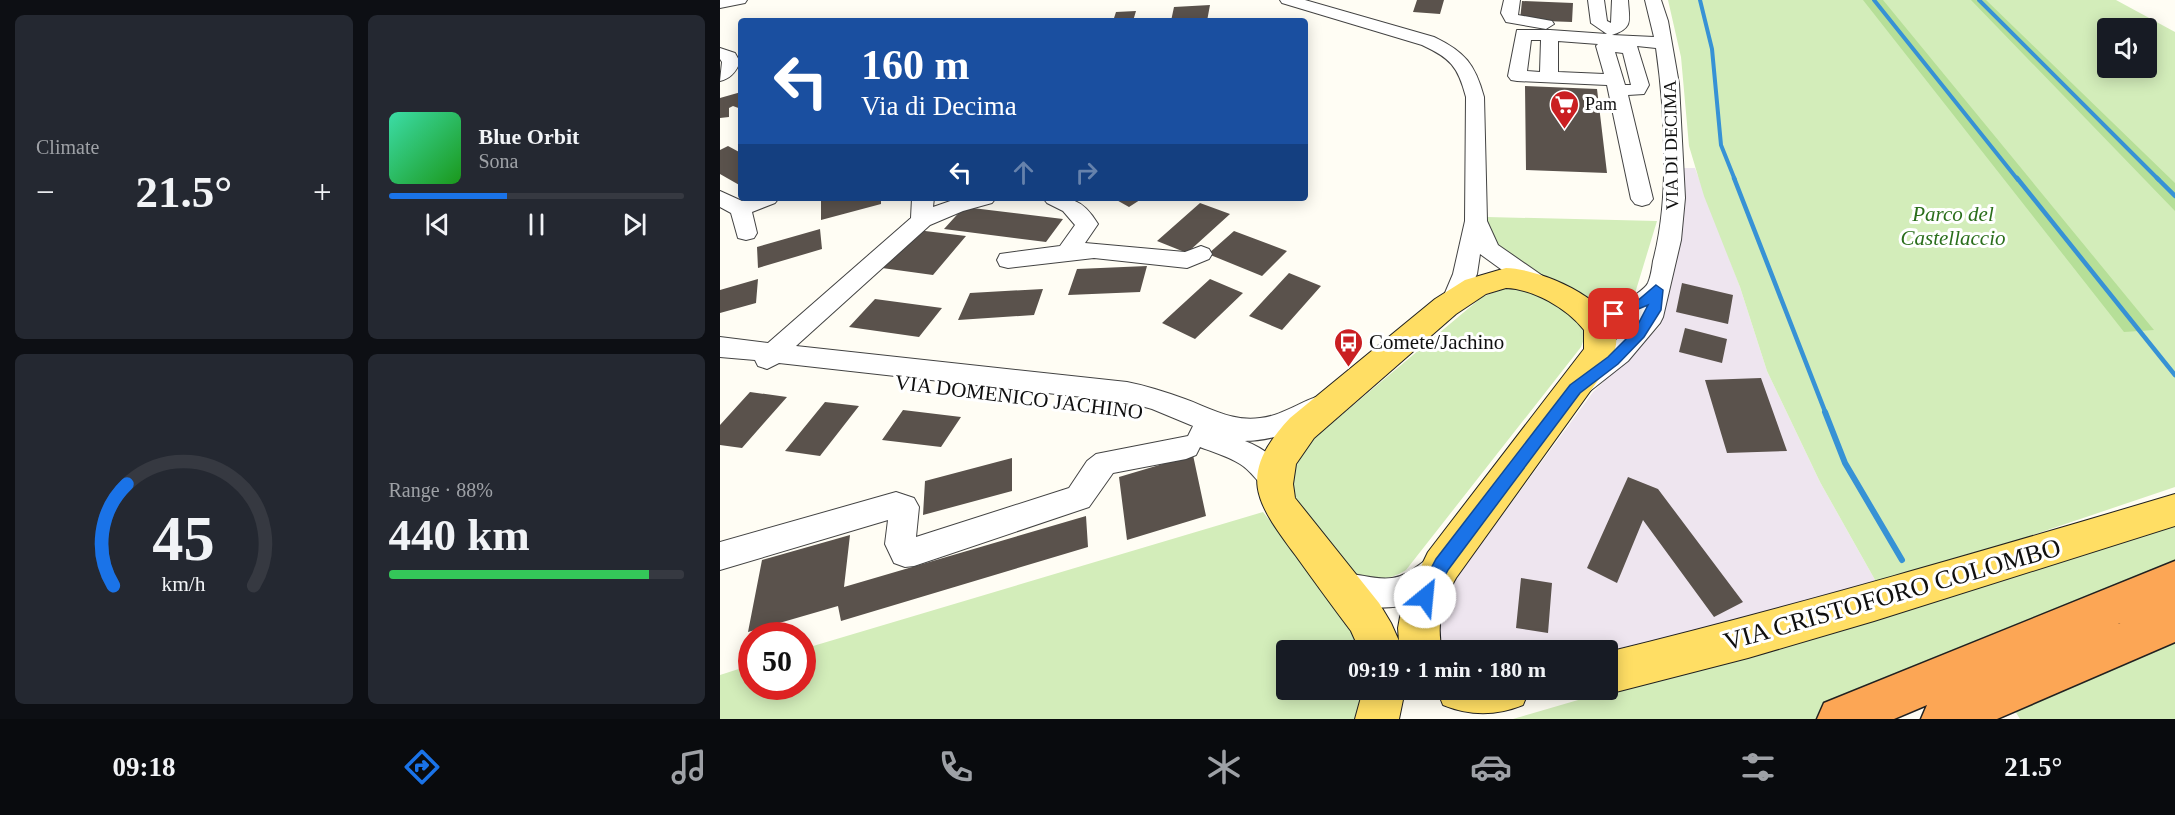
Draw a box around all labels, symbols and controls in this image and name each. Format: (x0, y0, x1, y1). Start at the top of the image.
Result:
map controls (2097, 18, 2157, 78)
button: sound (2097, 18, 2157, 78)
icon: left (762, 42, 840, 120)
text: 160 m (861, 42, 970, 88)
street label: VIA DI DECIMA (1660, 80, 1682, 210)
supermarket icon: Pam (1548, 88, 1580, 130)
text: Via di Decima (861, 91, 1017, 121)
place label: Pam (1585, 94, 1617, 114)
text: Blue Orbit (479, 124, 579, 149)
text: Climate (36, 136, 99, 158)
text: Sona (479, 150, 519, 172)
icon: left (944, 156, 977, 189)
icon: ahead (1007, 156, 1040, 189)
icon: right (1070, 156, 1103, 189)
text: 21.5° (135, 167, 232, 217)
text: − (36, 174, 55, 210)
text: + (313, 174, 332, 210)
park label: Parco del Castellaccio (1901, 202, 2005, 250)
icon: previous (421, 208, 454, 241)
icon: pause (520, 208, 553, 241)
icon: next (618, 208, 651, 241)
pin (1588, 288, 1639, 339)
icon: arrive (1597, 297, 1630, 330)
bus stop icon: Comete/Jachino (1332, 326, 1364, 368)
place label: Comete/Jachino (1369, 330, 1504, 354)
street label: VIA DOMENICO JACHINO (894, 370, 1144, 424)
text: Range · 88% (389, 479, 493, 501)
text: 45 (153, 504, 215, 573)
text: 440 km (389, 510, 530, 560)
street label: VIA CRISTOFORO COLOMBO (1720, 532, 2064, 657)
position arrow (1393, 565, 1457, 629)
text: km/h (162, 572, 206, 596)
speed limit sign: 50 (738, 622, 816, 700)
text: 09:19 · 1 min · 180 m (1348, 657, 1546, 682)
icon: directions (401, 746, 443, 788)
icon: music (668, 746, 710, 788)
icon: phone (935, 746, 977, 788)
icon: climate (1203, 746, 1245, 788)
icon: car (1470, 746, 1512, 788)
icon: filters (1737, 746, 1779, 788)
text: 09:18 (113, 752, 176, 782)
text: 21.5° (2004, 752, 2062, 782)

